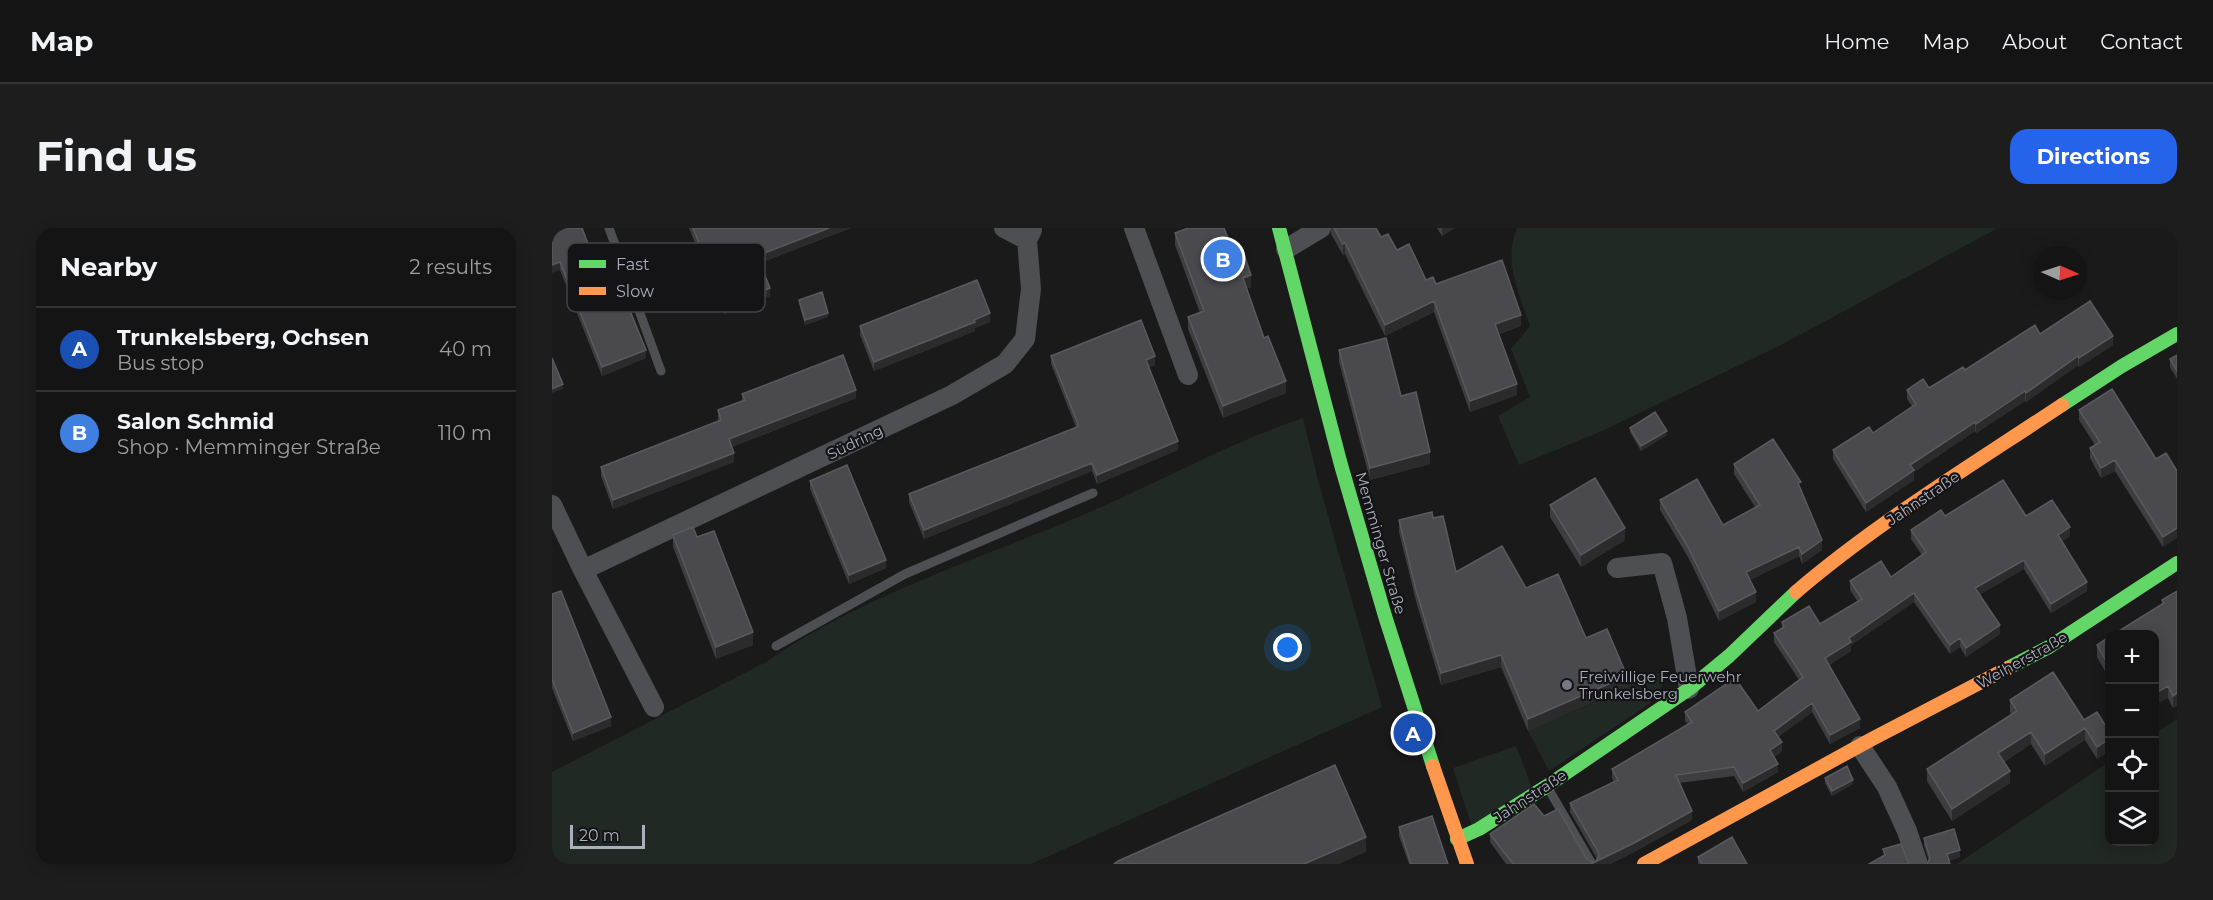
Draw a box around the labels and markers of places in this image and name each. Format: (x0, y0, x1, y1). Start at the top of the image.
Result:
pin: B (1204, 237, 1242, 282)
place label: Freiwillige Feuerwehr Trunkelsberg (1579, 667, 1742, 703)
marker: Freiwillige Feuerwehr Trunkelsberg (1560, 678, 1574, 692)
pin: A (1394, 710, 1432, 756)

